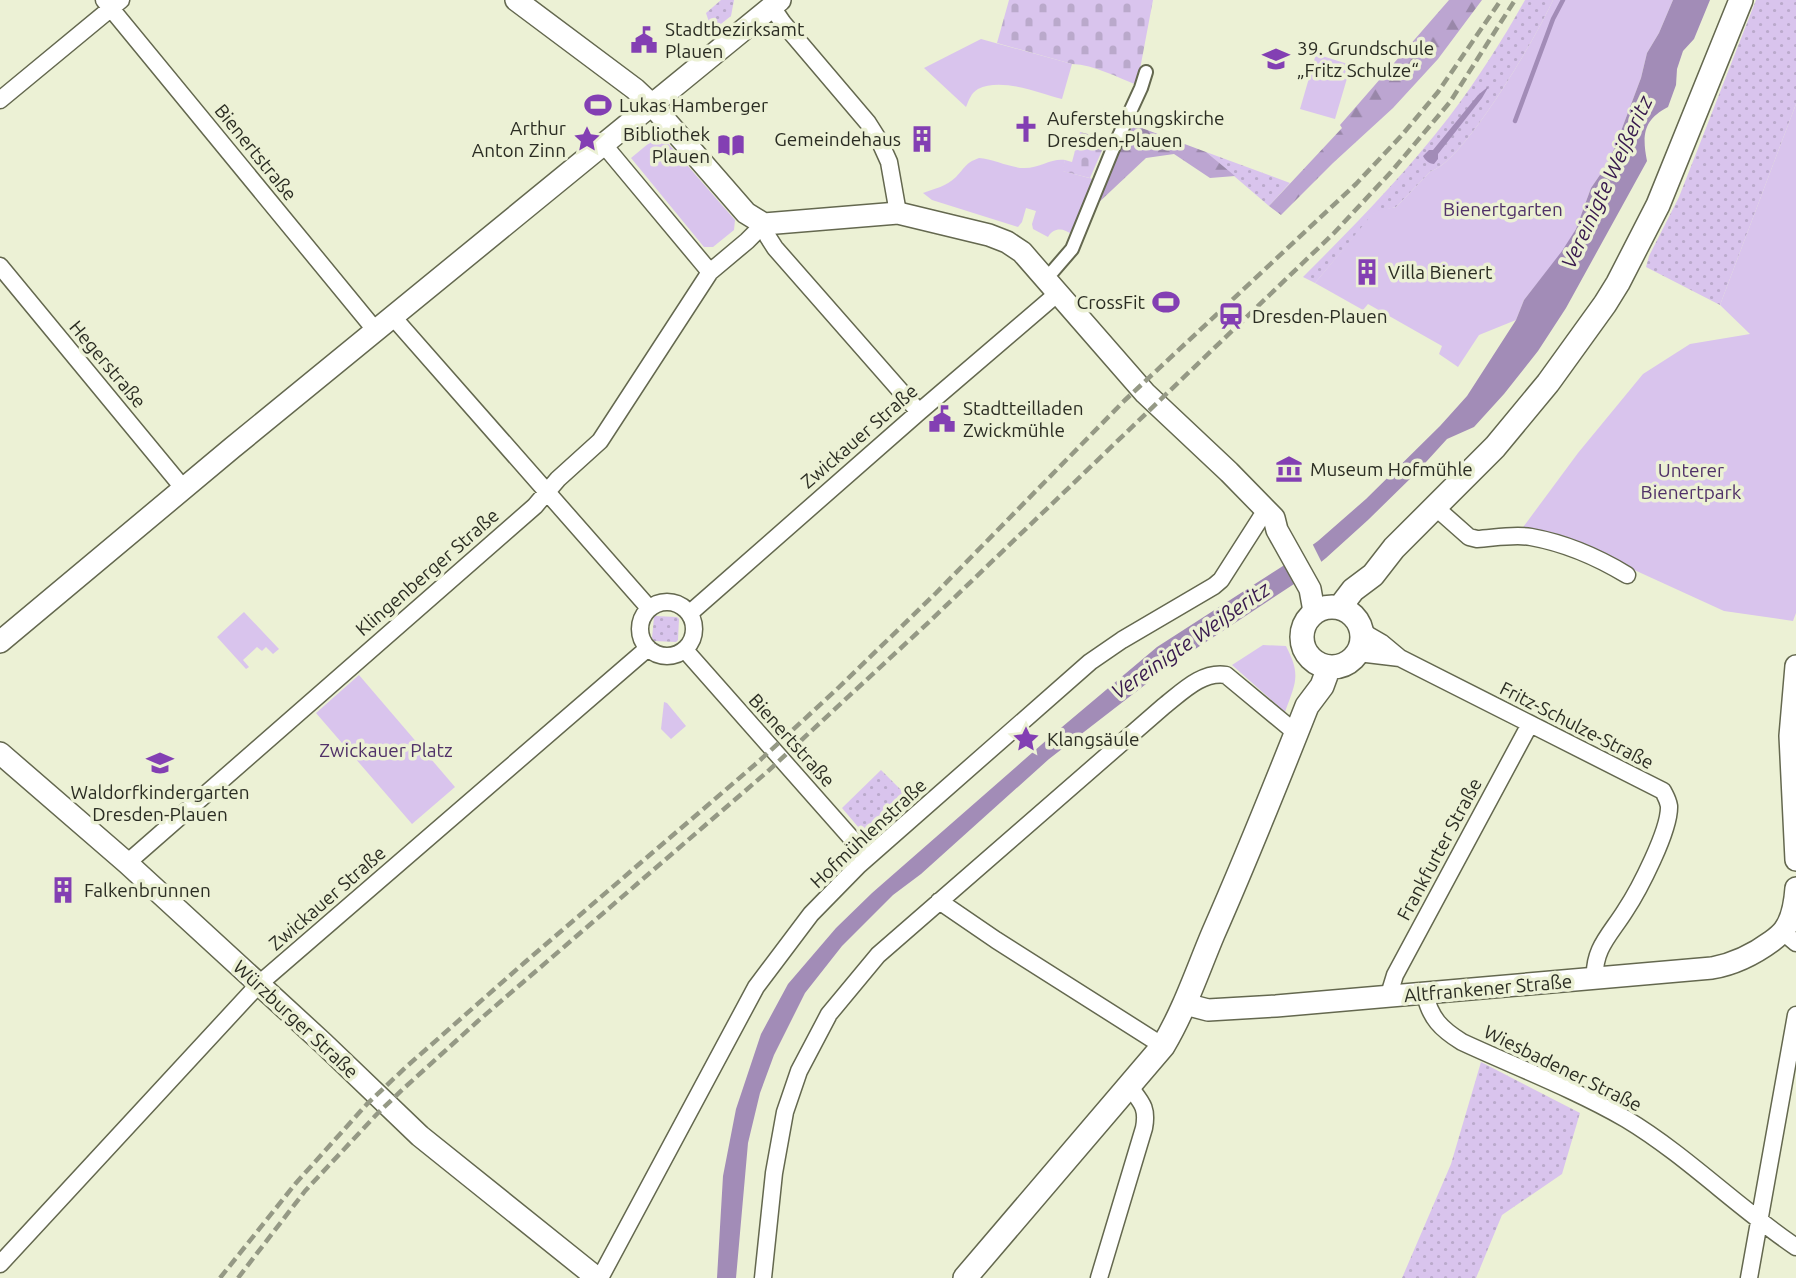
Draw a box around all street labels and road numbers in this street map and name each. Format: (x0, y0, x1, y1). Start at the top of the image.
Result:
street label: Bienertstraße (210, 99, 302, 205)
street label: Hegerstraße (65, 316, 151, 412)
street label: Zwickauer Straße (796, 379, 922, 493)
street label: Klingenberger Straße (351, 504, 503, 640)
street label: Fritz-Schulze-Straße (1496, 677, 1658, 773)
street label: Bienertstraße (744, 689, 840, 791)
street label: Hofmühlenstraße (805, 774, 931, 892)
street label: Frankfurter Straße (1392, 774, 1486, 924)
street label: Zwickauer Straße (264, 841, 390, 955)
street label: Würzburger Straße (229, 956, 363, 1082)
street label: Altfrankener Straße (1403, 970, 1573, 1006)
street label: Wiesbadener Straße (1480, 1020, 1646, 1116)

